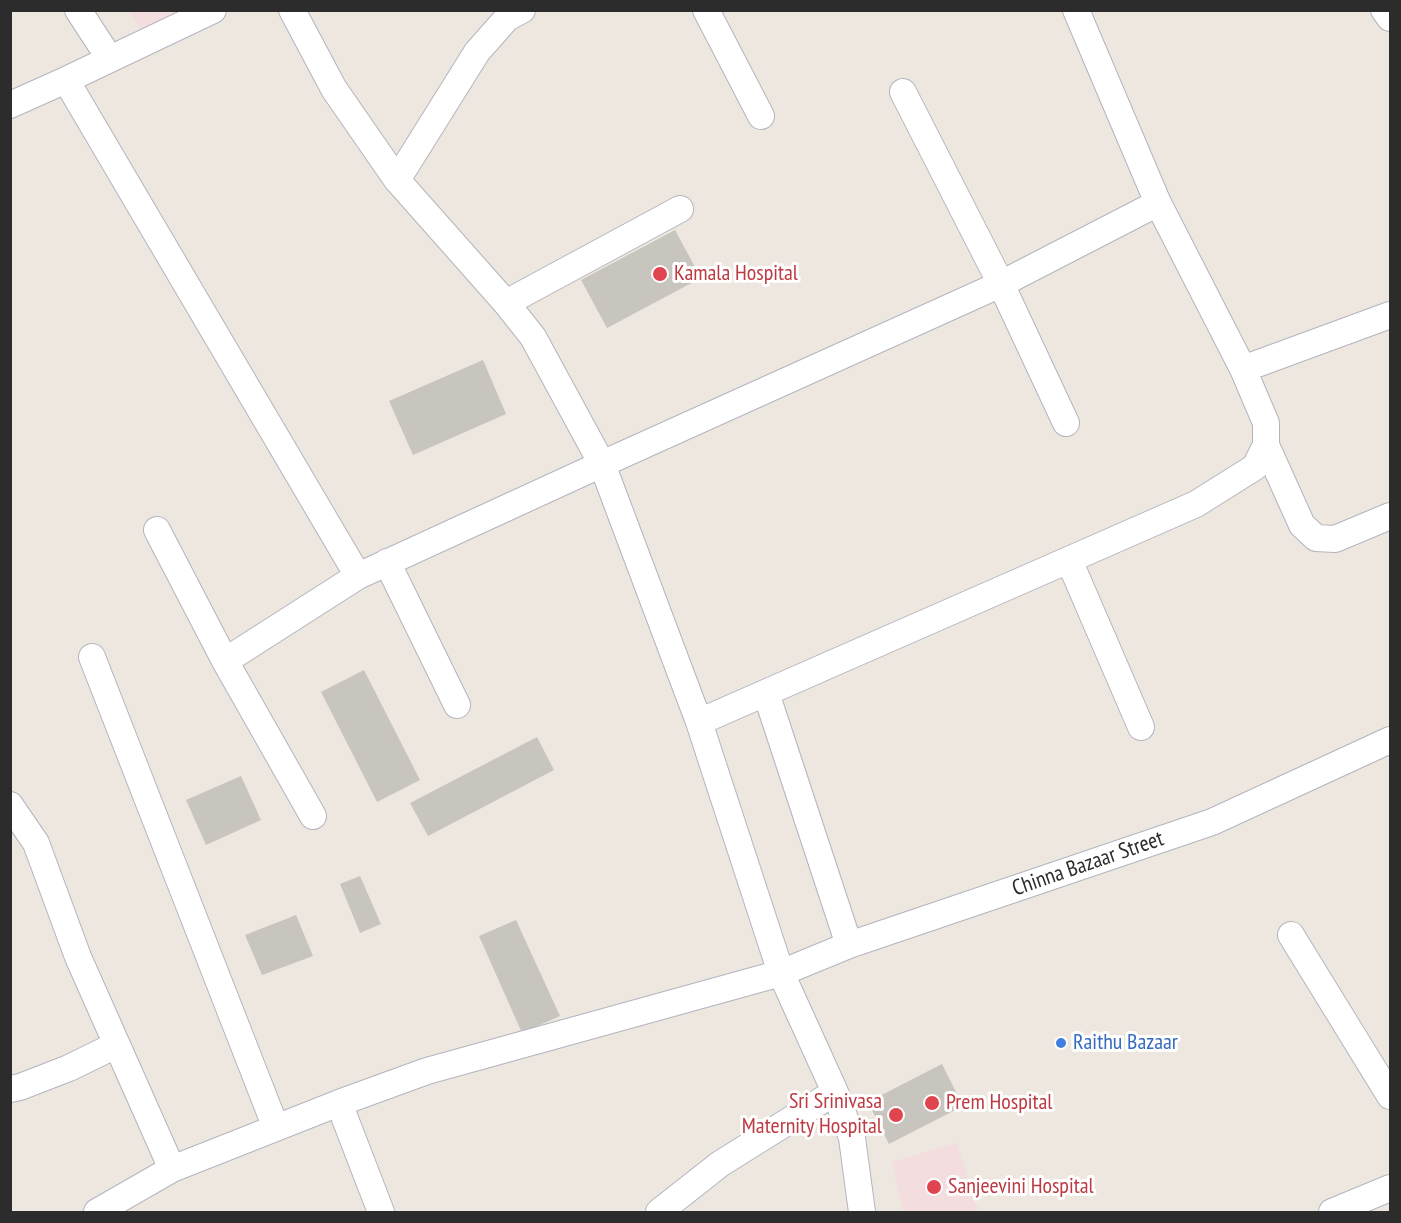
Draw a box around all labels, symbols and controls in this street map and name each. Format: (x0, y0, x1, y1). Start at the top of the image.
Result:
place label: Kamala Hospital (674, 261, 798, 287)
marker: Kamala Hospital (651, 265, 669, 283)
street label: Chinna Bazaar Street (1009, 826, 1167, 902)
place label: Raithu Bazaar (1073, 1030, 1178, 1056)
marker: Raithu Bazaar (1054, 1036, 1068, 1050)
place label: Sri Srinivasa Maternity Hospital (742, 1089, 882, 1140)
place label: Prem Hospital (946, 1090, 1052, 1116)
marker: Prem Hospital (923, 1094, 941, 1112)
marker: Sri Srinivasa Maternity Hospital (887, 1106, 905, 1124)
place label: Sanjeevini Hospital (948, 1174, 1094, 1200)
marker: Sanjeevini Hospital (925, 1178, 943, 1196)

